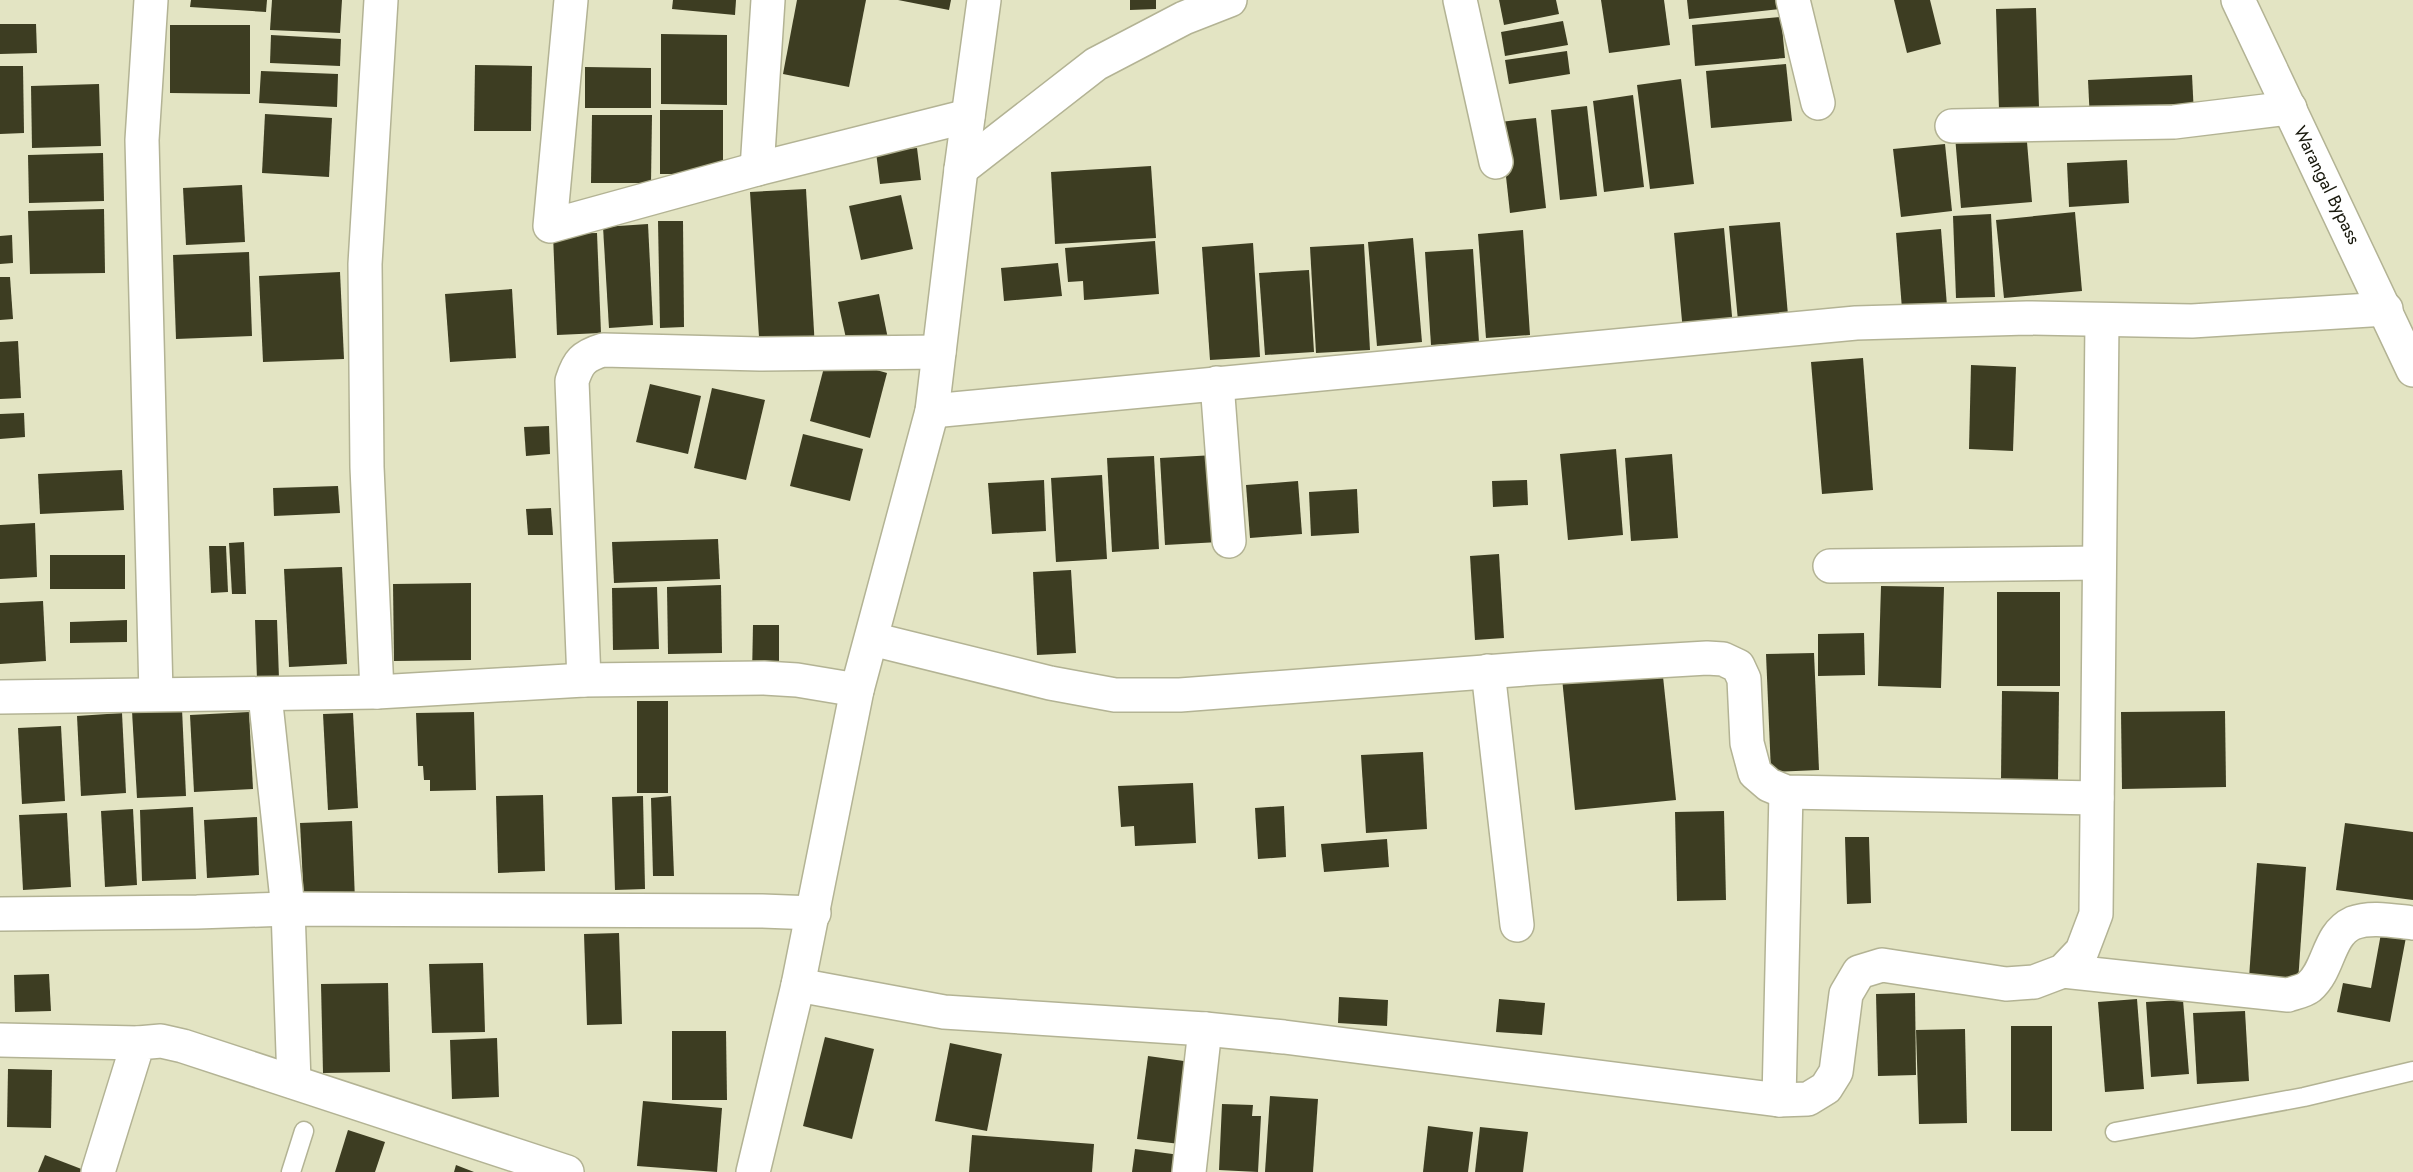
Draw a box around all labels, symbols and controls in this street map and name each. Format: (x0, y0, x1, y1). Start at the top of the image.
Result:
street label: Warangal Bypass (2287, 121, 2367, 249)

